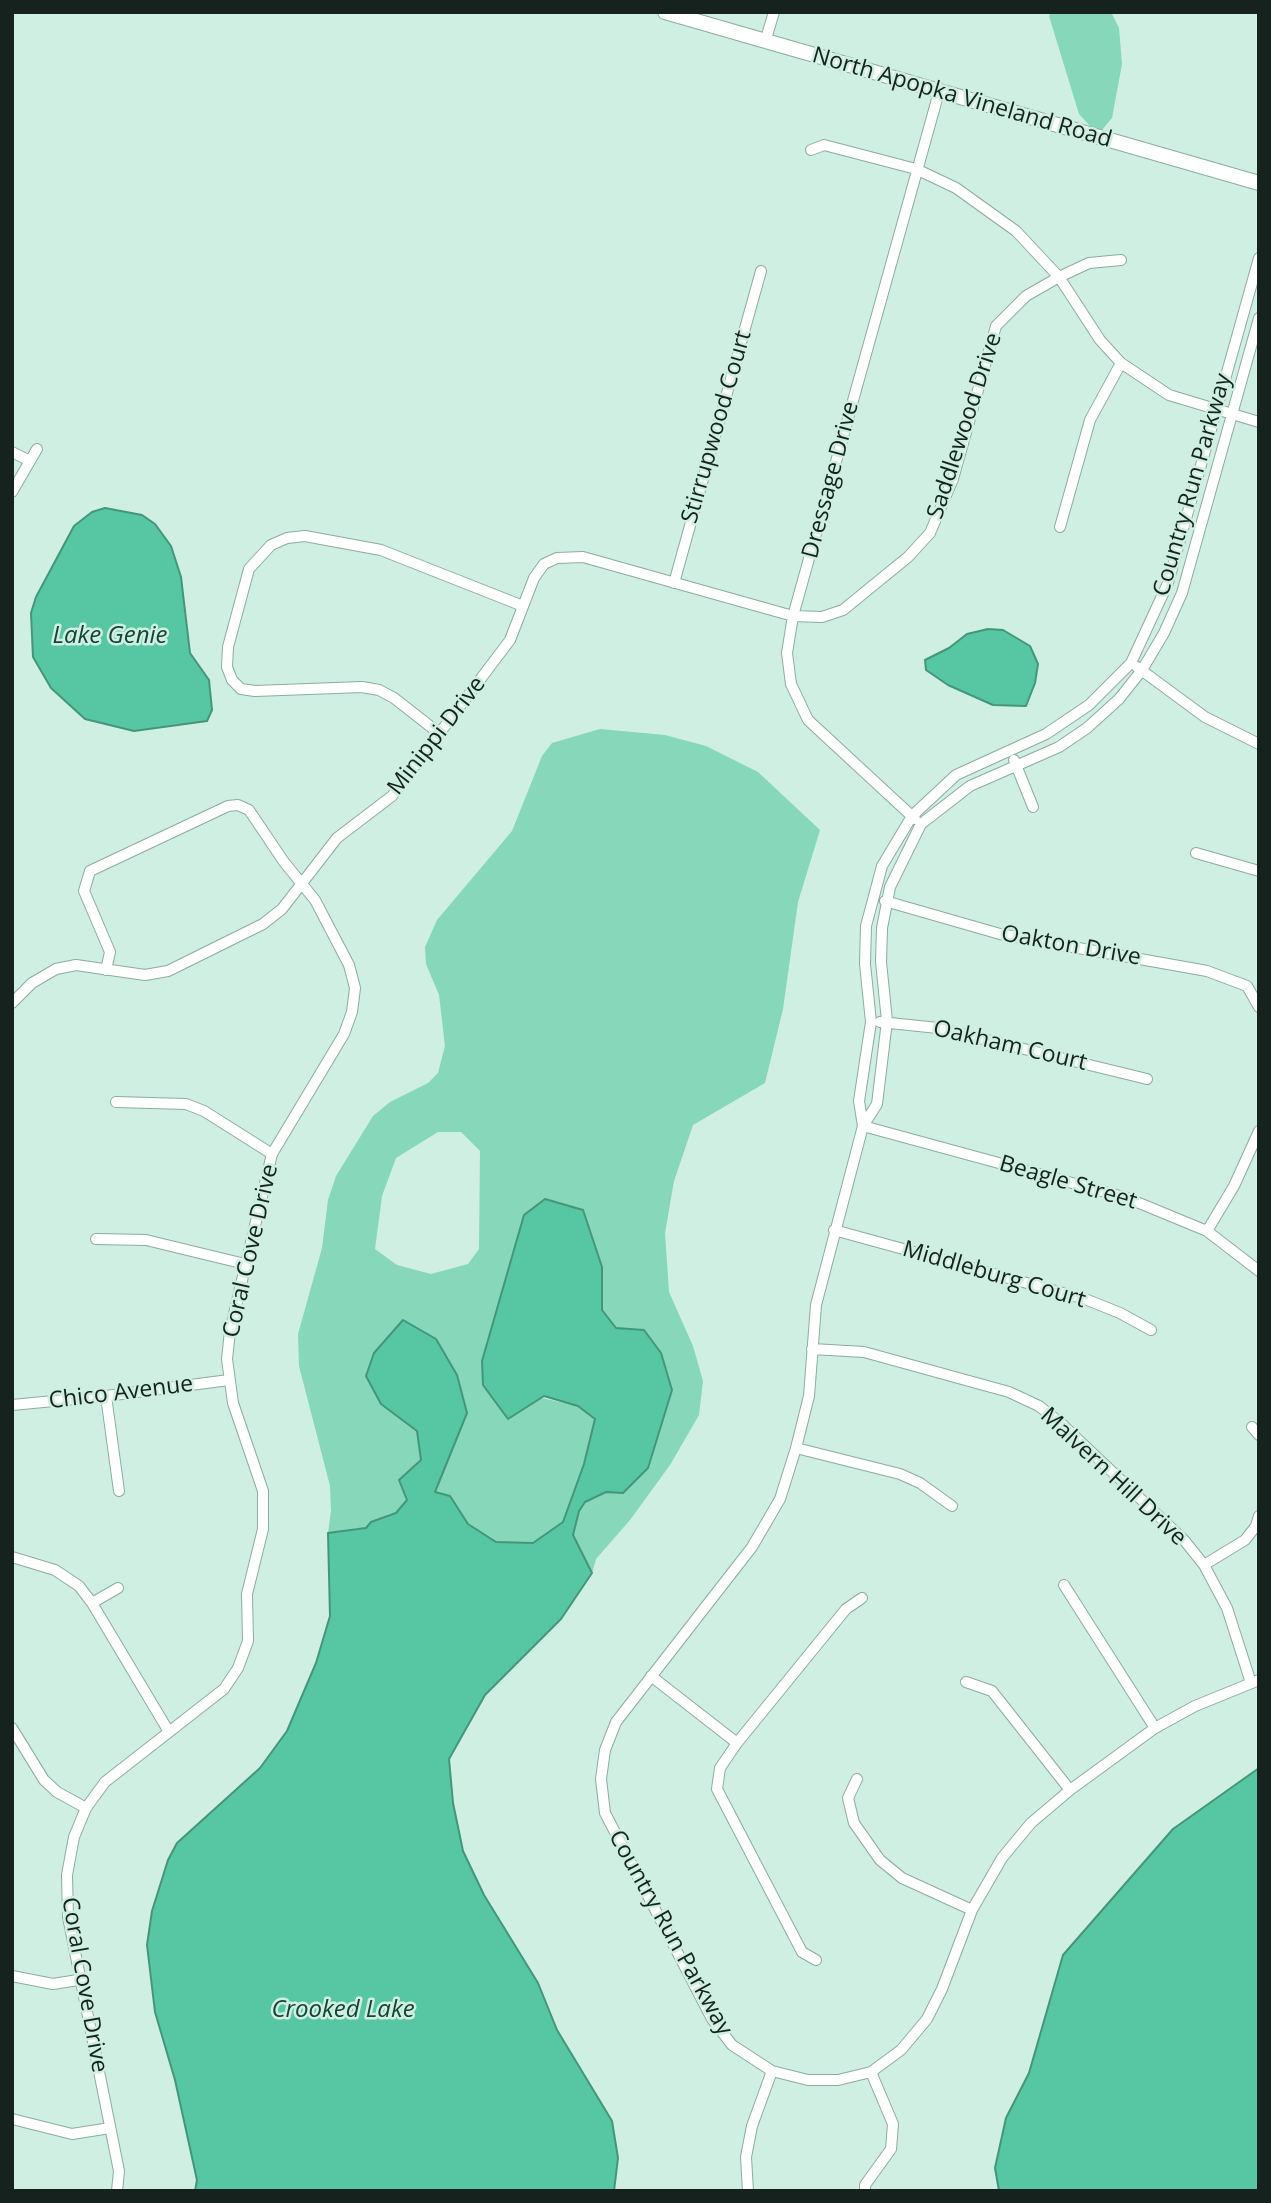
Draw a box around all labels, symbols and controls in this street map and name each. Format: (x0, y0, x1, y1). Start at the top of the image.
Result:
street label: North Apopka Vineland Road (809, 42, 1115, 154)
street label: Stirrupwood Court (676, 327, 758, 527)
street label: Saddlewood Drive (922, 329, 1008, 523)
street label: Country Run Parkway (1148, 371, 1238, 599)
street label: Dressage Drive (797, 398, 865, 562)
water label: Lake Genie (52, 622, 168, 650)
street label: Minippi Drive (382, 671, 492, 801)
street label: Oakton Drive (999, 920, 1143, 972)
street label: Oakham Court (930, 1015, 1090, 1077)
street label: Beagle Street (996, 1150, 1140, 1216)
street label: Coral Cove Drive (218, 1162, 284, 1340)
street label: Middleburg Court (899, 1236, 1089, 1314)
street label: Chico Avenue (47, 1370, 195, 1416)
street label: Malvern Hill Drive (1034, 1402, 1192, 1552)
street label: Country Run Parkway (602, 1826, 738, 2040)
street label: Coral Cove Drive (55, 1895, 113, 2075)
water label: Crooked Lake (271, 1996, 415, 2024)

